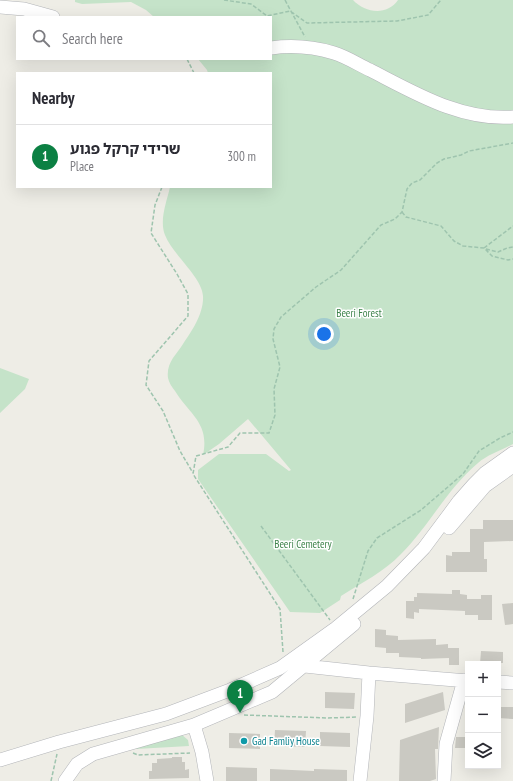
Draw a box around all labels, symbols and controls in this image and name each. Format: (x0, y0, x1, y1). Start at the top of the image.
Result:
search box (16, 16, 272, 60)
icon: search (30, 27, 52, 49)
text: Search here (62, 29, 123, 48)
text: Nearby (32, 87, 75, 109)
text: שרידי קרקל פגוע (70, 139, 181, 158)
text: 1 (42, 148, 48, 165)
text: 300 m (227, 148, 256, 165)
text: Place (70, 158, 94, 175)
park label: Beeri Forest (336, 306, 382, 320)
your location (314, 324, 334, 344)
park label: Beeri Cemetery (274, 537, 333, 551)
map controls (465, 661, 501, 769)
button: + (465, 661, 501, 697)
pin: 1 (227, 680, 253, 713)
button: − (465, 697, 501, 733)
button: layers (465, 733, 501, 769)
place label: Gad Famliy House (252, 734, 320, 748)
marker: Gad Famliy House (239, 736, 249, 746)

